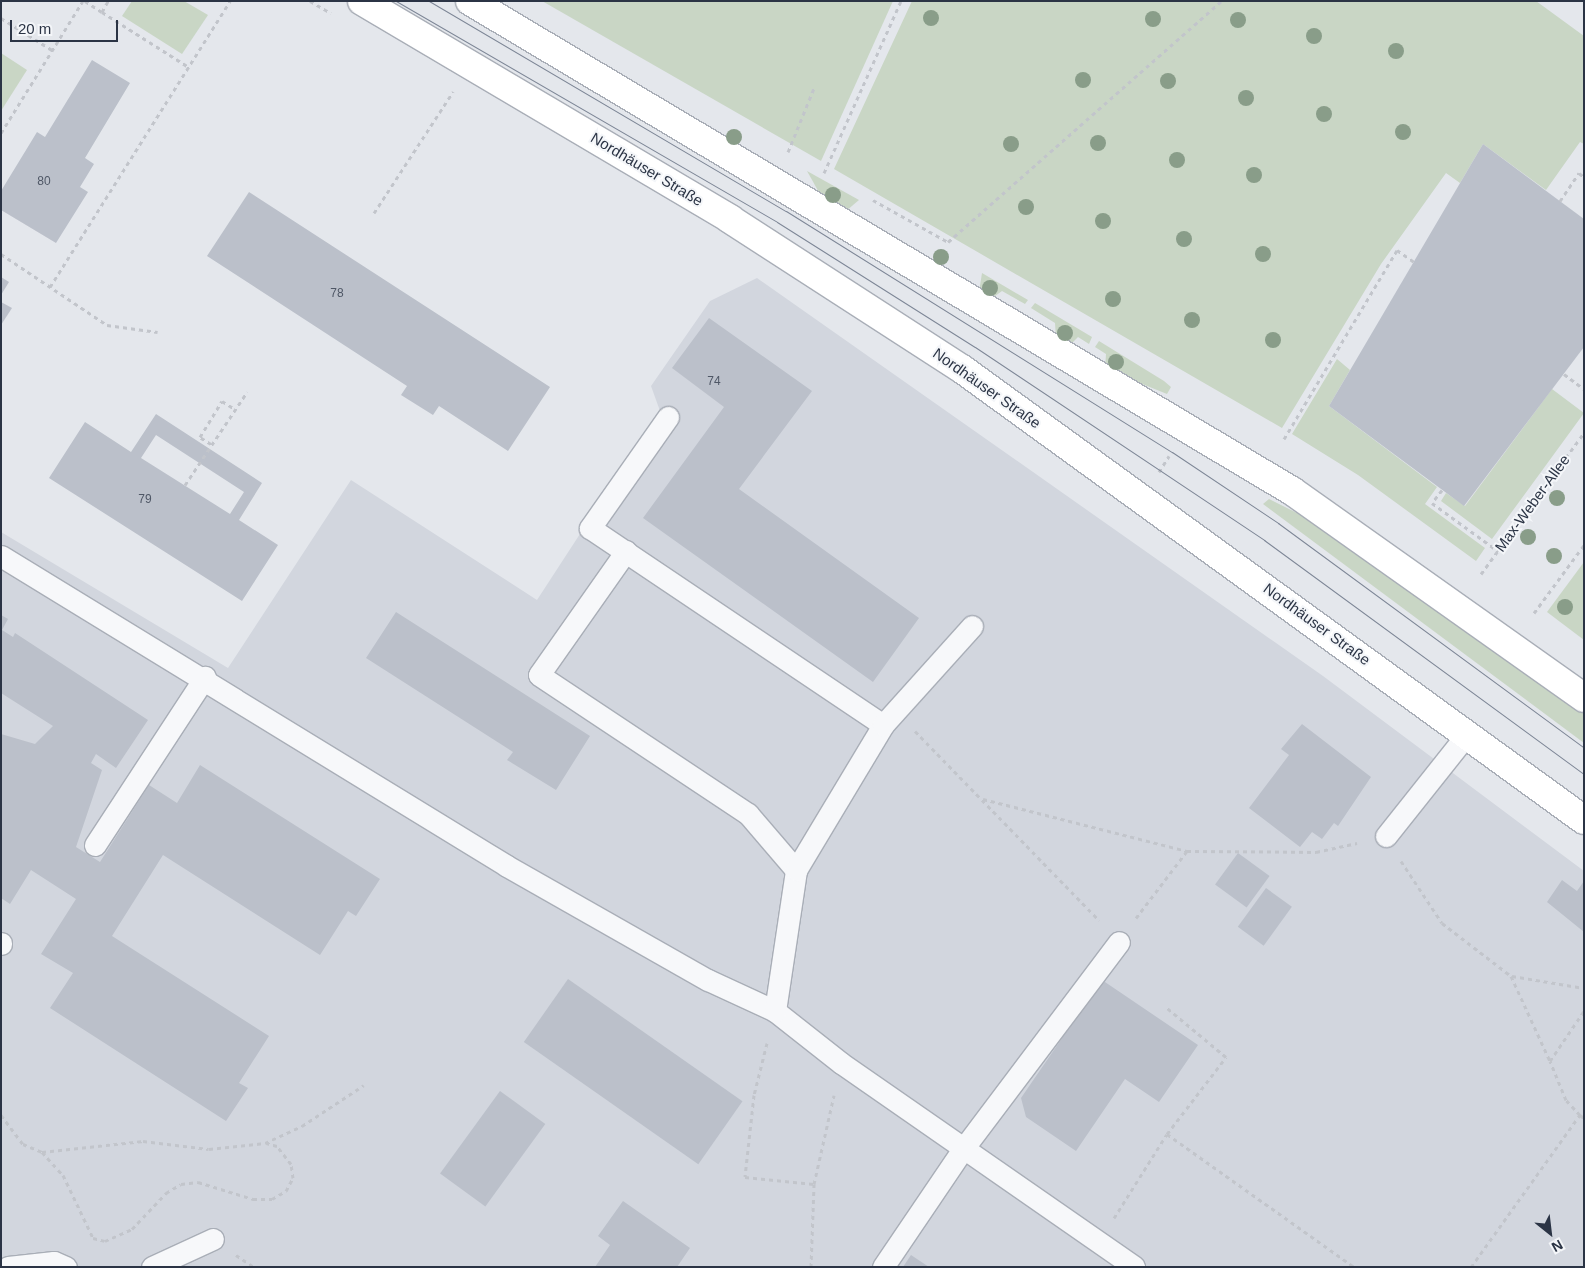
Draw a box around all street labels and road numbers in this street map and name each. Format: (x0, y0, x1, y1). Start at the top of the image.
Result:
street label: Nordhäuser Straße (588, 128, 706, 210)
street label: Nordhäuser Straße (930, 344, 1044, 432)
street label: Max-Weber-Allee (1491, 451, 1573, 555)
street label: Nordhäuser Straße (1260, 579, 1374, 669)

